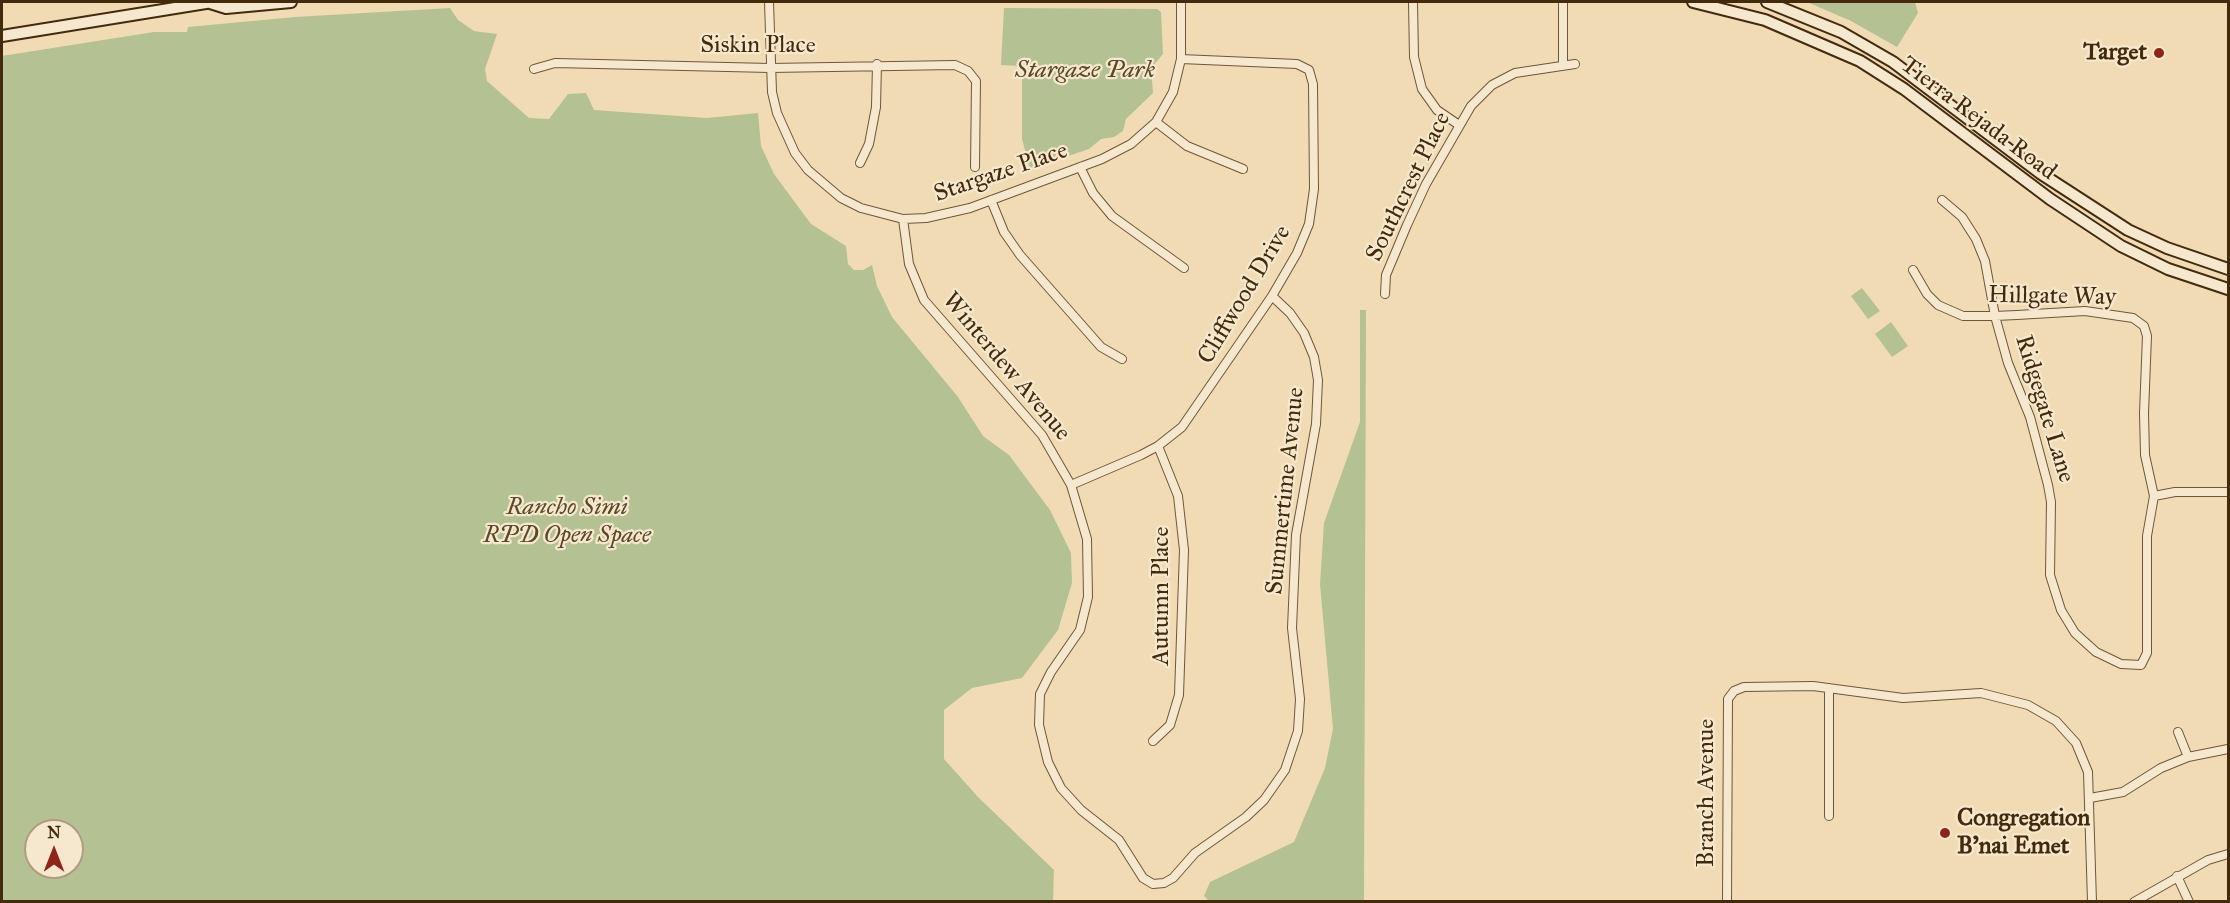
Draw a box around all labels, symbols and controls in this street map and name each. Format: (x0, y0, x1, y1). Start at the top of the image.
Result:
street label: Siskin Place (700, 32, 816, 60)
place label: Target (2083, 39, 2147, 67)
marker: Target (2152, 46, 2166, 60)
street label: Tierra Rejada Road (1894, 51, 2062, 187)
park label: Stargaze Park (1015, 57, 1155, 85)
street label: Southcrest Place (1360, 108, 1458, 266)
street label: Stargaze Place (930, 137, 1072, 209)
street label: Cliffwood Drive (1192, 220, 1298, 370)
street label: Hillgate Way (1988, 281, 2116, 313)
street label: Winterdew Avenue (936, 287, 1076, 447)
street label: Ridgegate Lane (2008, 332, 2080, 486)
street label: Summertime Avenue (1261, 386, 1311, 596)
park label: Rancho Simi RPD Open Space (483, 494, 651, 550)
street label: Autumn Place (1148, 527, 1176, 665)
street label: Branch Avenue (1693, 719, 1721, 867)
place label: Congregation B'nai Emet (1957, 805, 2090, 861)
north arrow (24, 819, 84, 879)
text: N (47, 823, 61, 842)
marker: Congregation B'nai Emet (1938, 826, 1952, 840)

